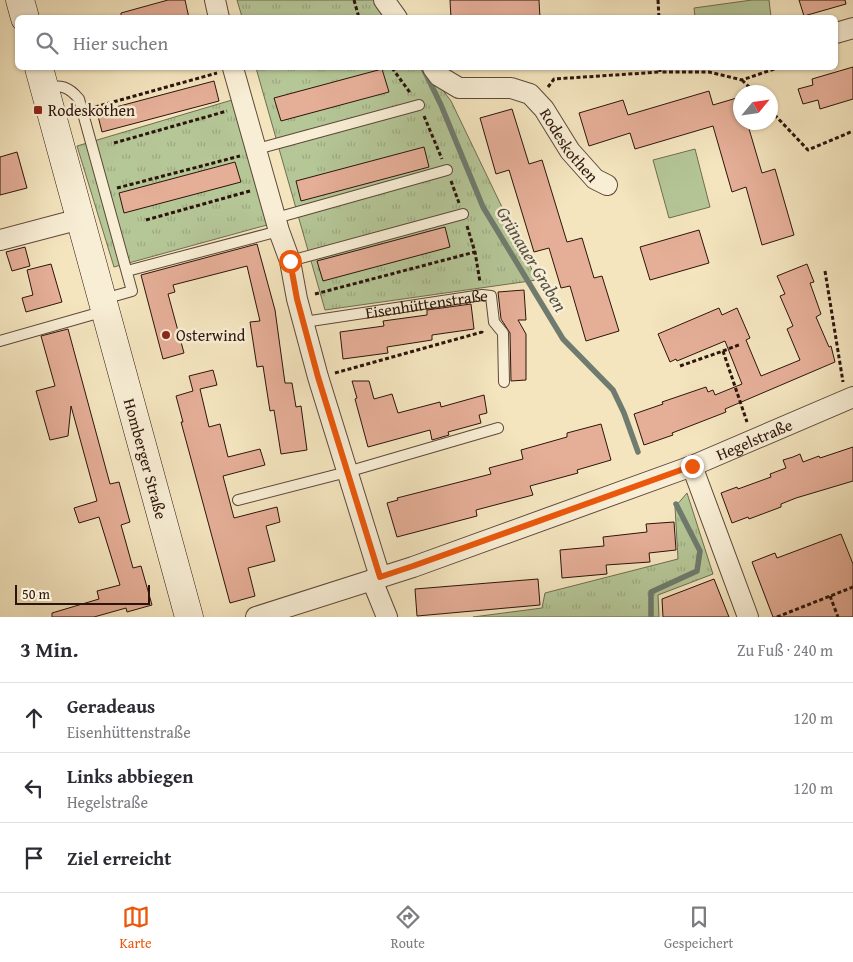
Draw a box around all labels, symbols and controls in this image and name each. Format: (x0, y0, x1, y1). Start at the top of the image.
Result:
search box (15, 15, 838, 70)
icon: search (33, 29, 61, 57)
text: Hier suchen (73, 29, 168, 57)
north arrow (733, 85, 778, 130)
place label: Rodeskothen (48, 98, 135, 122)
street label: Rodeskothen (534, 103, 604, 188)
marker: Rodeskothen (32, 104, 44, 116)
water label: Grünauer Graben (490, 201, 574, 317)
route start (279, 250, 302, 273)
street label: Eisenhüttenstraße (364, 283, 489, 325)
place label: Osterwind (176, 323, 246, 347)
marker: Osterwind (160, 329, 172, 341)
street label: Homberger Straße (118, 396, 174, 522)
street label: Hegelstraße (712, 412, 796, 466)
route end (681, 455, 704, 478)
scale bar (15, 582, 150, 605)
text: 50 m (22, 584, 50, 604)
text: 3 Min. (20, 634, 78, 665)
text: Zu Fuß · 240 m (737, 638, 833, 662)
text: Geradeaus (67, 692, 155, 720)
icon: ahead (20, 704, 48, 732)
text: 120 m (793, 706, 833, 730)
text: Eisenhüttenstraße (67, 720, 191, 744)
text: Links abbiegen (67, 762, 193, 790)
icon: left (20, 774, 48, 802)
text: 120 m (793, 776, 833, 800)
text: Hegelstraße (67, 790, 148, 814)
icon: arrive (20, 844, 48, 872)
text: Ziel erreicht (67, 844, 171, 872)
tab: Karte (119, 903, 152, 953)
tab: Route (391, 903, 425, 953)
tab: Gespeichert (664, 903, 733, 953)

